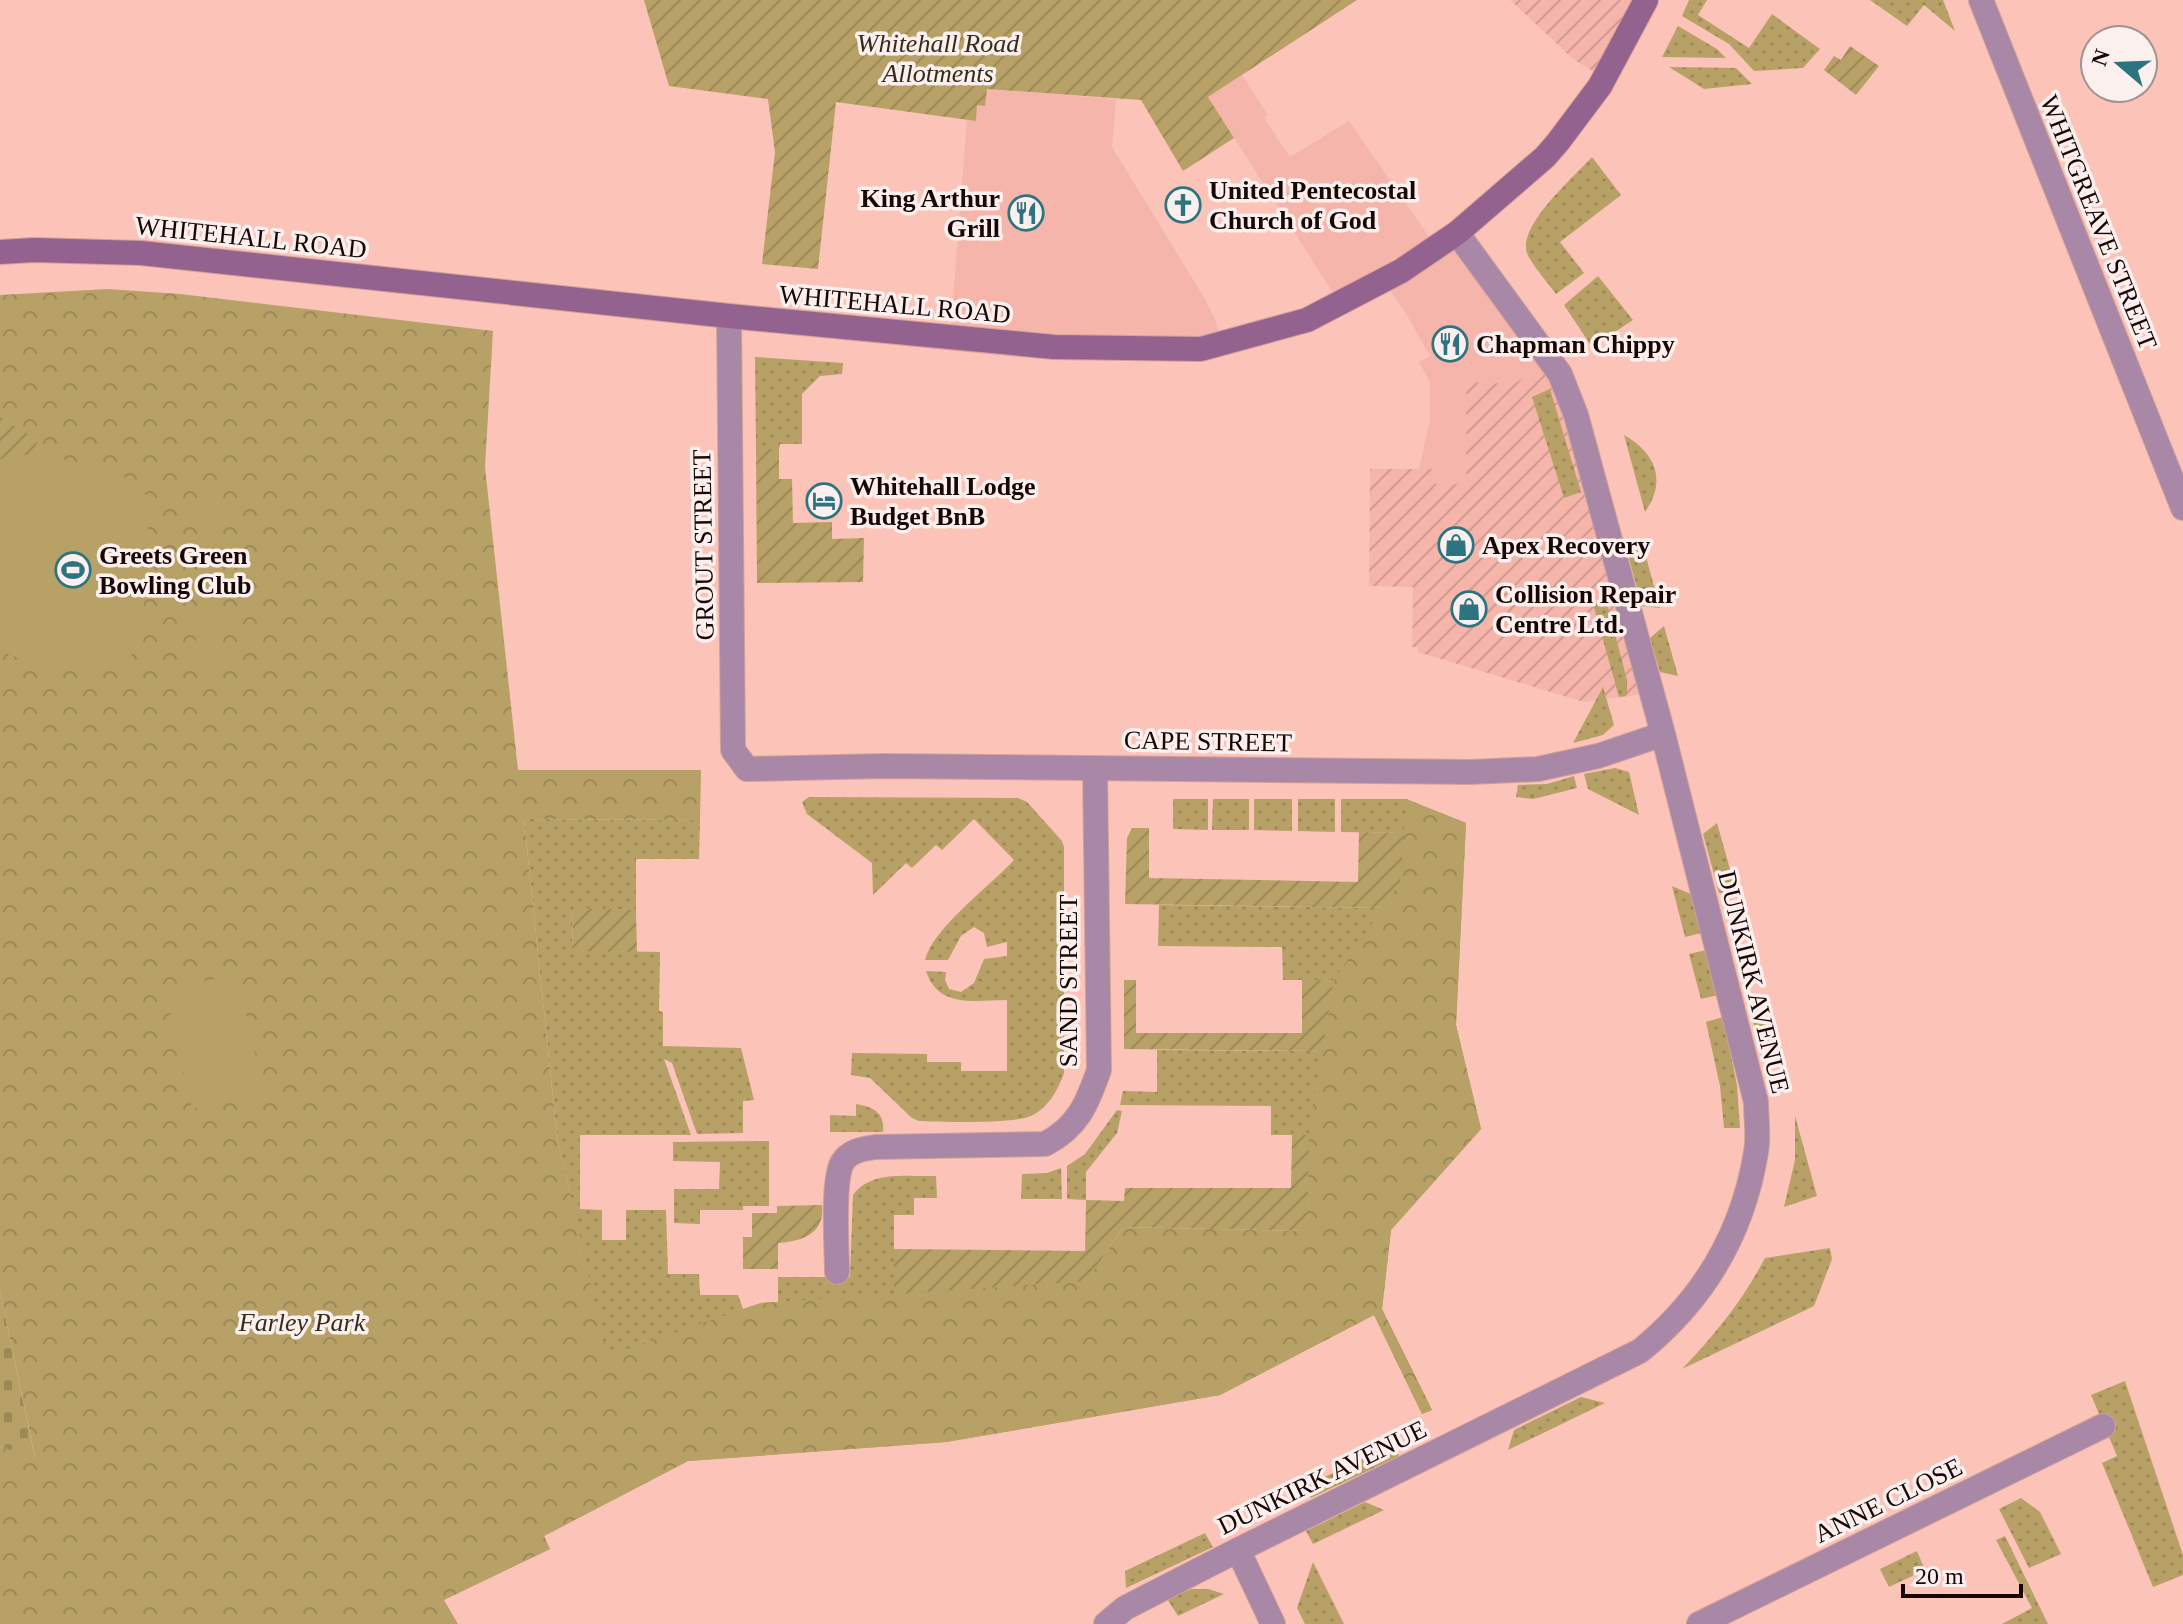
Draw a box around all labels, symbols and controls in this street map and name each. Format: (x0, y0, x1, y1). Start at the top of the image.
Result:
north arrow (2079, 24, 2159, 104)
park label: Whitehall Road Allotments (857, 29, 1020, 88)
text: N (2086, 46, 2115, 69)
street label: WHITGREAVE STREET (2034, 91, 2163, 354)
place label: United Pentecostal Church of God (1209, 176, 1416, 235)
place label: King Arthur Grill (861, 184, 1000, 243)
church icon: United Pentecostal Church of God (1164, 186, 1202, 224)
restaurant icon: King Arthur Grill (1007, 194, 1045, 232)
street label: WHITEHALL ROAD (134, 211, 368, 264)
street label: WHITEHALL ROAD (778, 280, 1012, 329)
restaurant icon: Chapman Chippy (1431, 325, 1469, 363)
place label: Chapman Chippy (1476, 330, 1675, 359)
street label: GROUT STREET (687, 449, 720, 641)
place label: Whitehall Lodge Budget BnB (850, 472, 1036, 531)
hotel icon: Whitehall Lodge Budget BnB (805, 482, 843, 520)
shop icon: Apex Recovery (1437, 526, 1475, 564)
place label: Apex Recovery (1482, 531, 1650, 560)
place label: Greets Green Bowling Club (99, 541, 251, 600)
sports icon: Greets Green Bowling Club (54, 551, 92, 589)
place label: Collision Repair Centre Ltd. (1495, 580, 1676, 639)
shop icon: Collision Repair Centre Ltd. (1450, 590, 1488, 628)
street label: CAPE STREET (1124, 726, 1292, 757)
street label: DUNKIRK AVENUE (1712, 868, 1795, 1096)
street label: SAND STREET (1054, 895, 1083, 1067)
park label: Farley Park (238, 1308, 366, 1337)
street label: DUNKIRK AVENUE (1213, 1414, 1431, 1541)
street label: ANNE CLOSE (1809, 1452, 1967, 1549)
scale bar (1903, 1548, 2021, 1598)
text: 20 m (1915, 1563, 1964, 1589)

